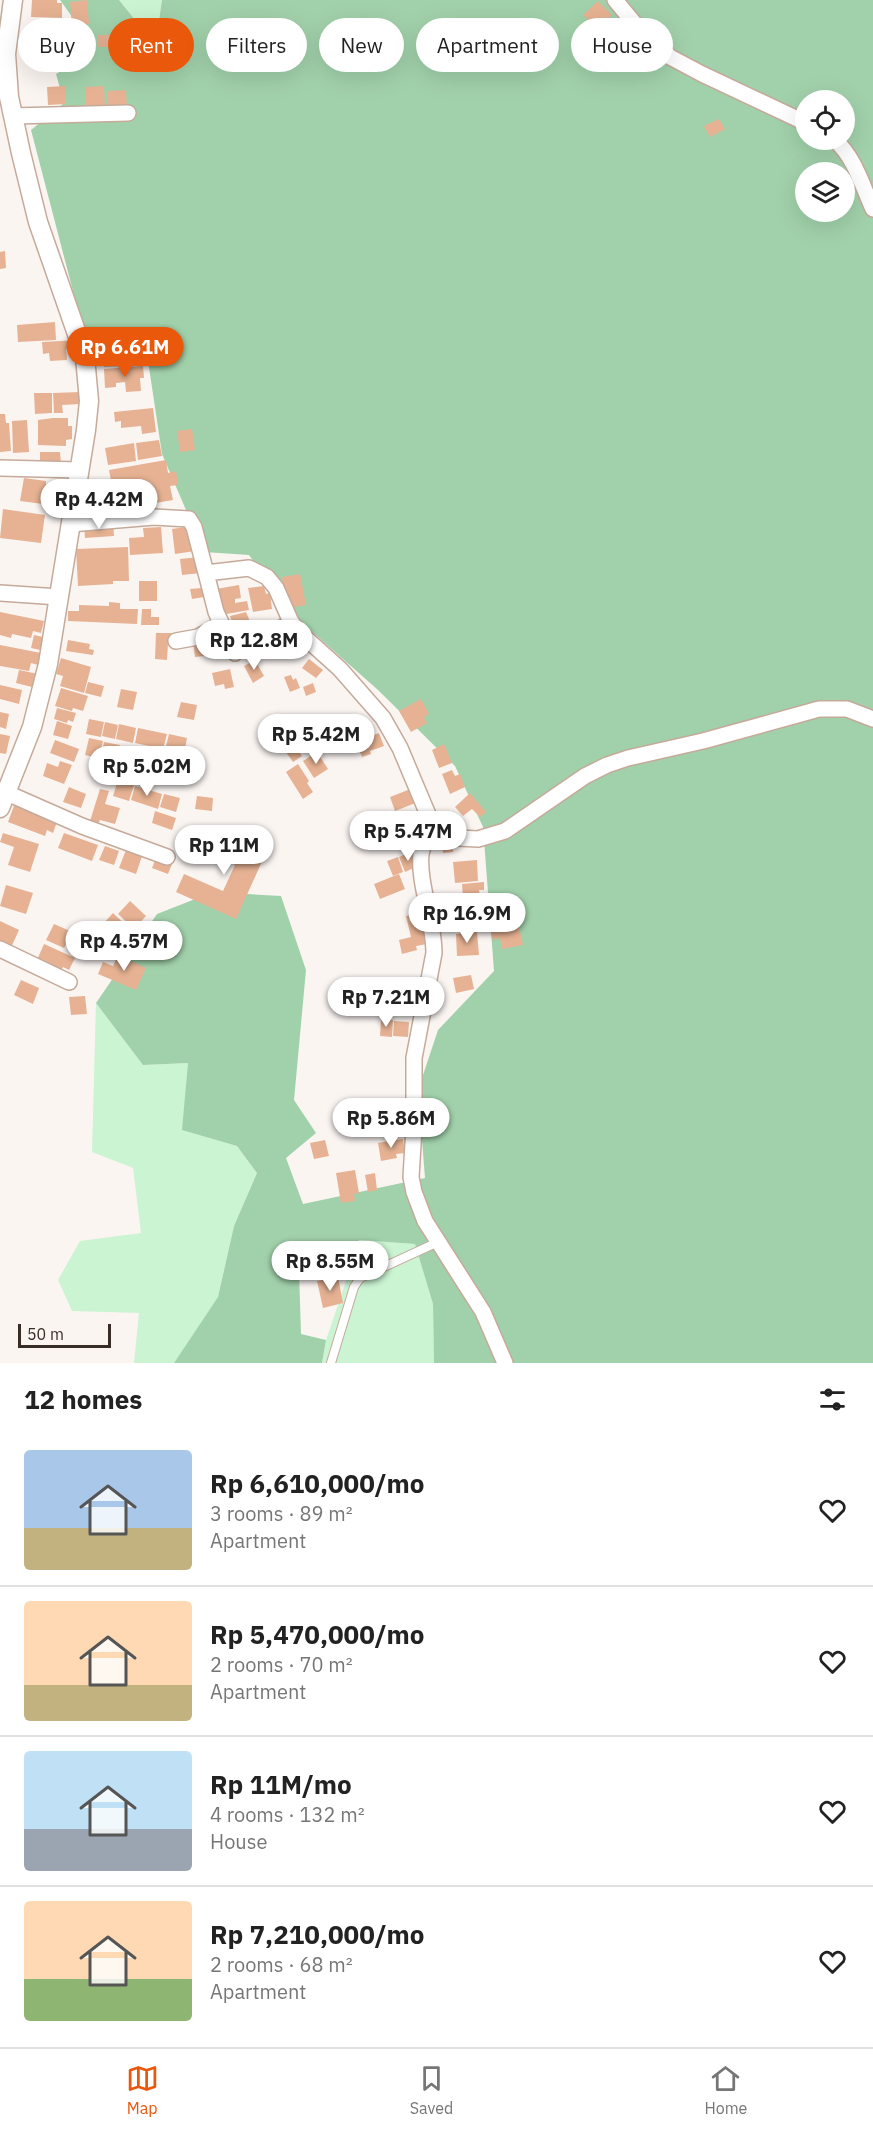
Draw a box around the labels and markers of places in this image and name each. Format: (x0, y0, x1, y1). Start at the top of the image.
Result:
pin: Rp 6.61M (63, 327, 187, 378)
pin: Rp 4.42M (37, 479, 161, 530)
pin: Rp 12.8M (192, 620, 316, 671)
pin: Rp 5.42M (254, 714, 378, 765)
pin: Rp 5.02M (85, 746, 209, 797)
pin: Rp 5.47M (346, 811, 470, 862)
pin: Rp 11M (175, 825, 273, 876)
pin: Rp 16.9M (405, 893, 529, 944)
pin: Rp 4.57M (62, 921, 186, 972)
pin: Rp 7.21M (324, 977, 448, 1028)
pin: Rp 5.86M (329, 1098, 453, 1149)
pin: Rp 8.55M (268, 1241, 392, 1292)

